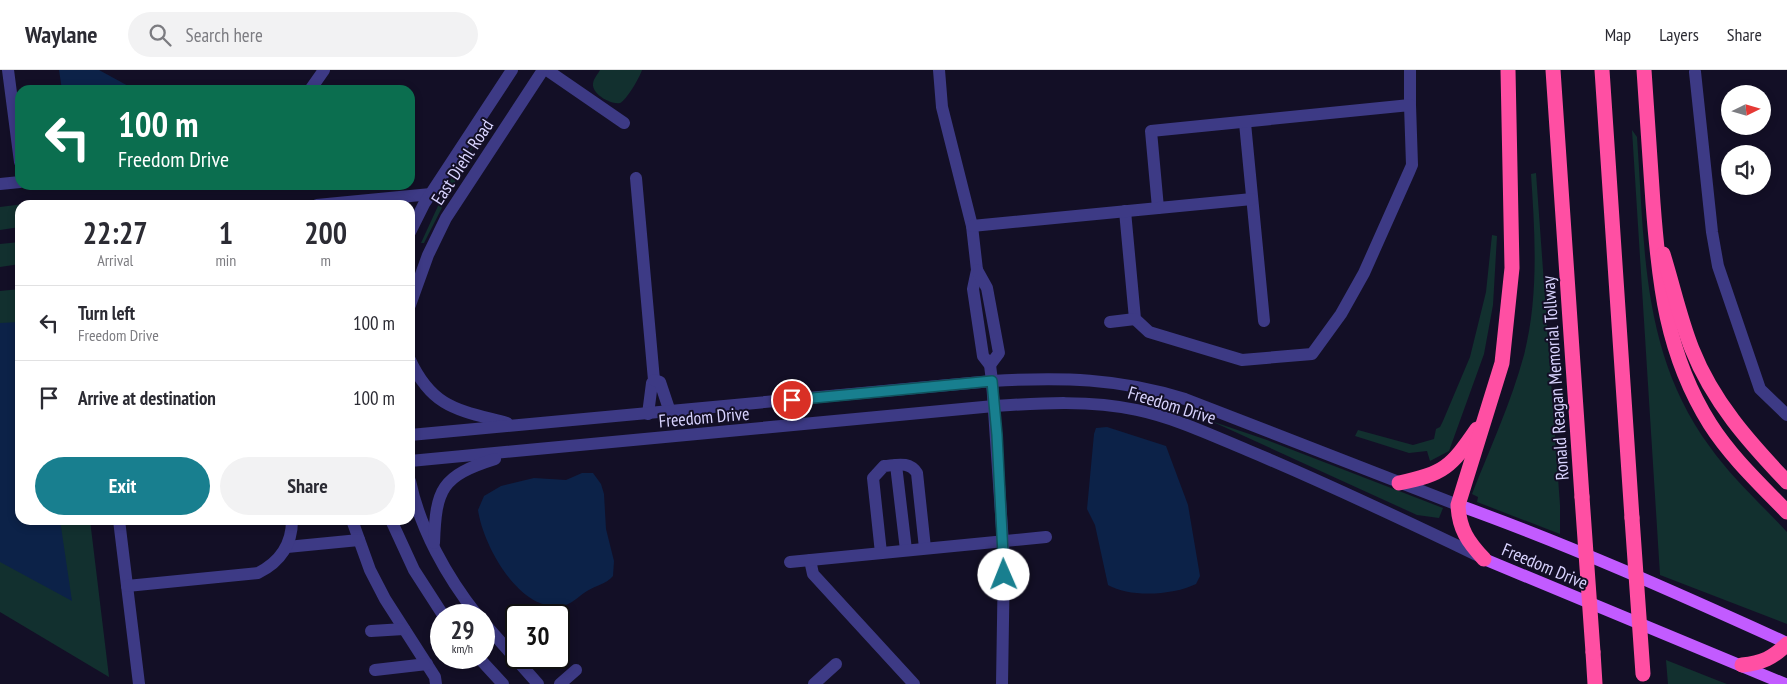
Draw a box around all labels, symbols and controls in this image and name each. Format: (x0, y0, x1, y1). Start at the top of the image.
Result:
search box (128, 12, 478, 57)
text: Waylane (25, 19, 98, 50)
icon: search (146, 21, 174, 49)
text: Search here (186, 23, 263, 47)
text: Map (1605, 23, 1631, 46)
text: Layers (1659, 23, 1699, 46)
text: Share (1727, 23, 1762, 46)
north arrow (1721, 85, 1771, 135)
map controls (1721, 85, 1771, 195)
text: 100 m (118, 101, 199, 147)
icon: left (35, 105, 100, 170)
street label: East Diehl Road (426, 115, 498, 209)
text: Freedom Drive (118, 145, 229, 173)
button: sound (1721, 145, 1771, 195)
text: 22:27 (83, 213, 148, 252)
text: 1 (219, 213, 233, 252)
text: 200 (304, 213, 347, 252)
text: Arrival (97, 250, 133, 270)
text: min (215, 250, 236, 270)
text: m (320, 250, 331, 270)
street label: Ronald Reagan Memorial Tollway (1536, 275, 1574, 481)
text: Turn left (78, 301, 135, 325)
icon: left (35, 309, 63, 337)
text: 100 m (353, 311, 395, 335)
text: Freedom Drive (78, 325, 159, 345)
pin (771, 379, 813, 421)
street label: Freedom Drive (1125, 381, 1219, 429)
icon: arrive (35, 384, 63, 412)
text: Arrive at destination (78, 386, 216, 410)
text: 100 m (353, 386, 395, 410)
icon: arrive (778, 386, 806, 414)
street label: Freedom Drive (658, 402, 750, 432)
button: Exit (35, 457, 210, 515)
button: Share (220, 457, 395, 515)
street label: Freedom Drive (1499, 538, 1591, 594)
position arrow (977, 548, 1029, 600)
speed limit sign: 30 (505, 604, 570, 669)
text: 29 (451, 614, 474, 646)
text: km/h (452, 641, 473, 656)

